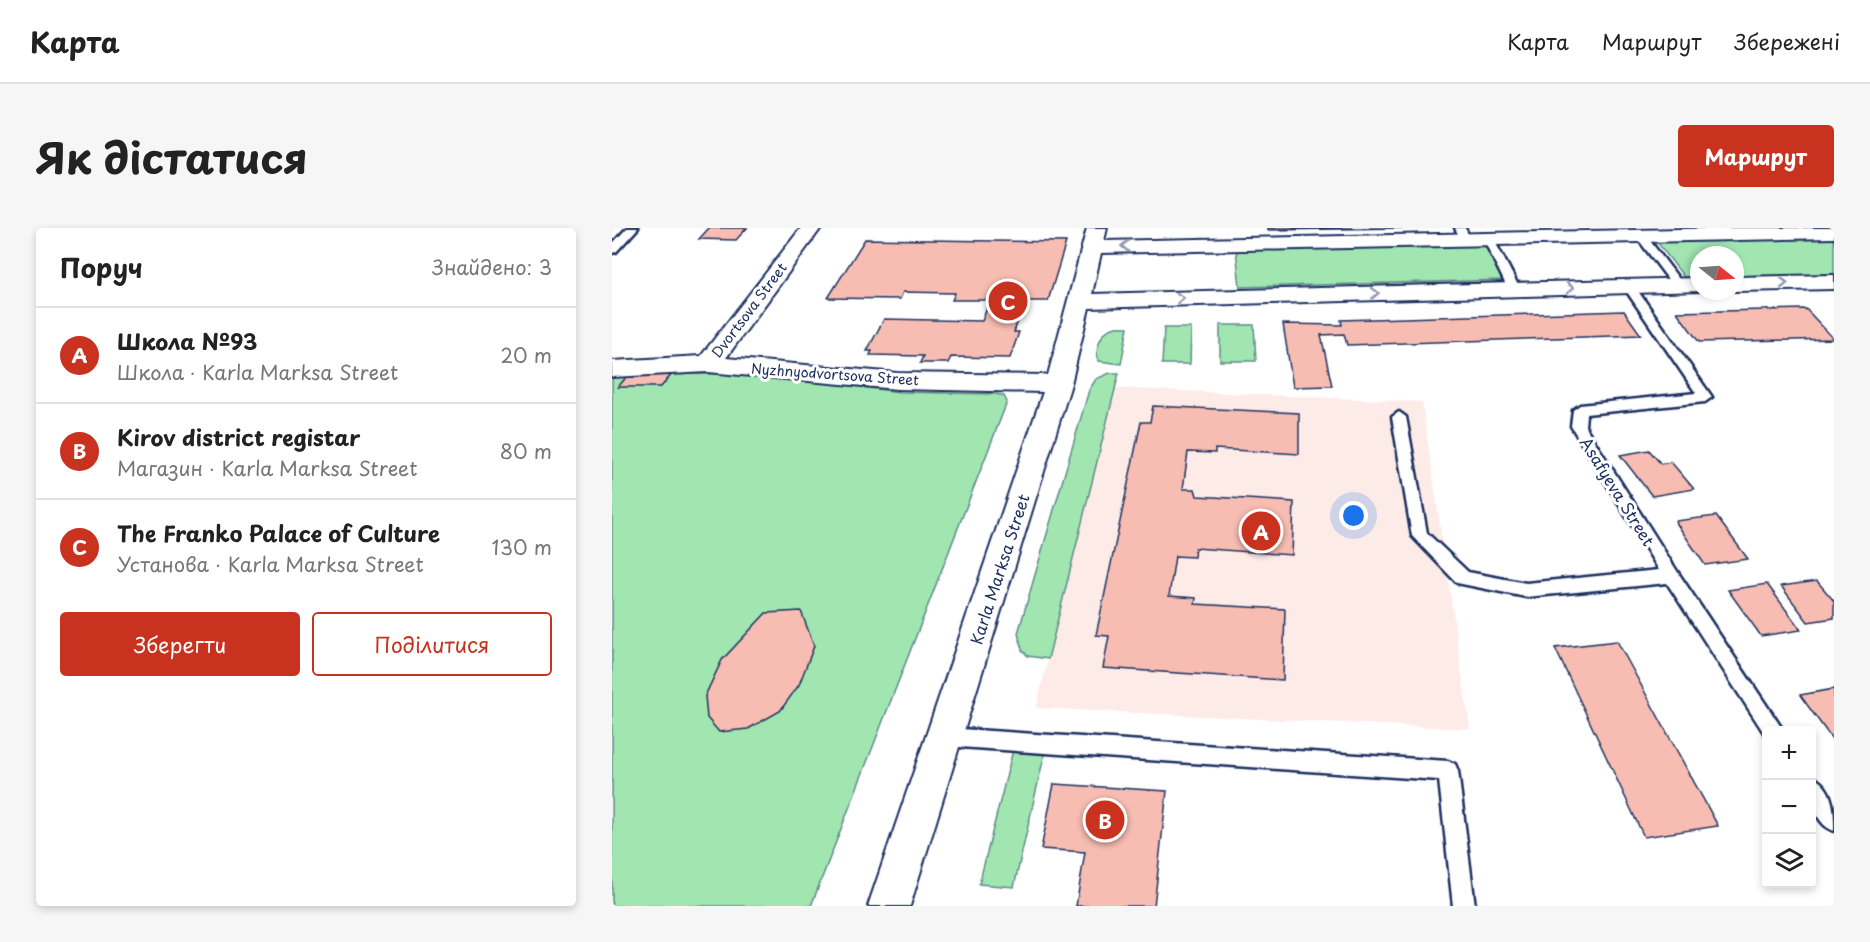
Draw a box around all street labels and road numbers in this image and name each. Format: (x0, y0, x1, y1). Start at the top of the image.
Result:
street label: Dvortsova Street (706, 258, 792, 362)
street label: Nyzhnyodvortsova Street (750, 358, 920, 390)
street label: Asafyeva Street (1575, 432, 1661, 551)
street label: Karla Marksa Street (963, 490, 1035, 647)

